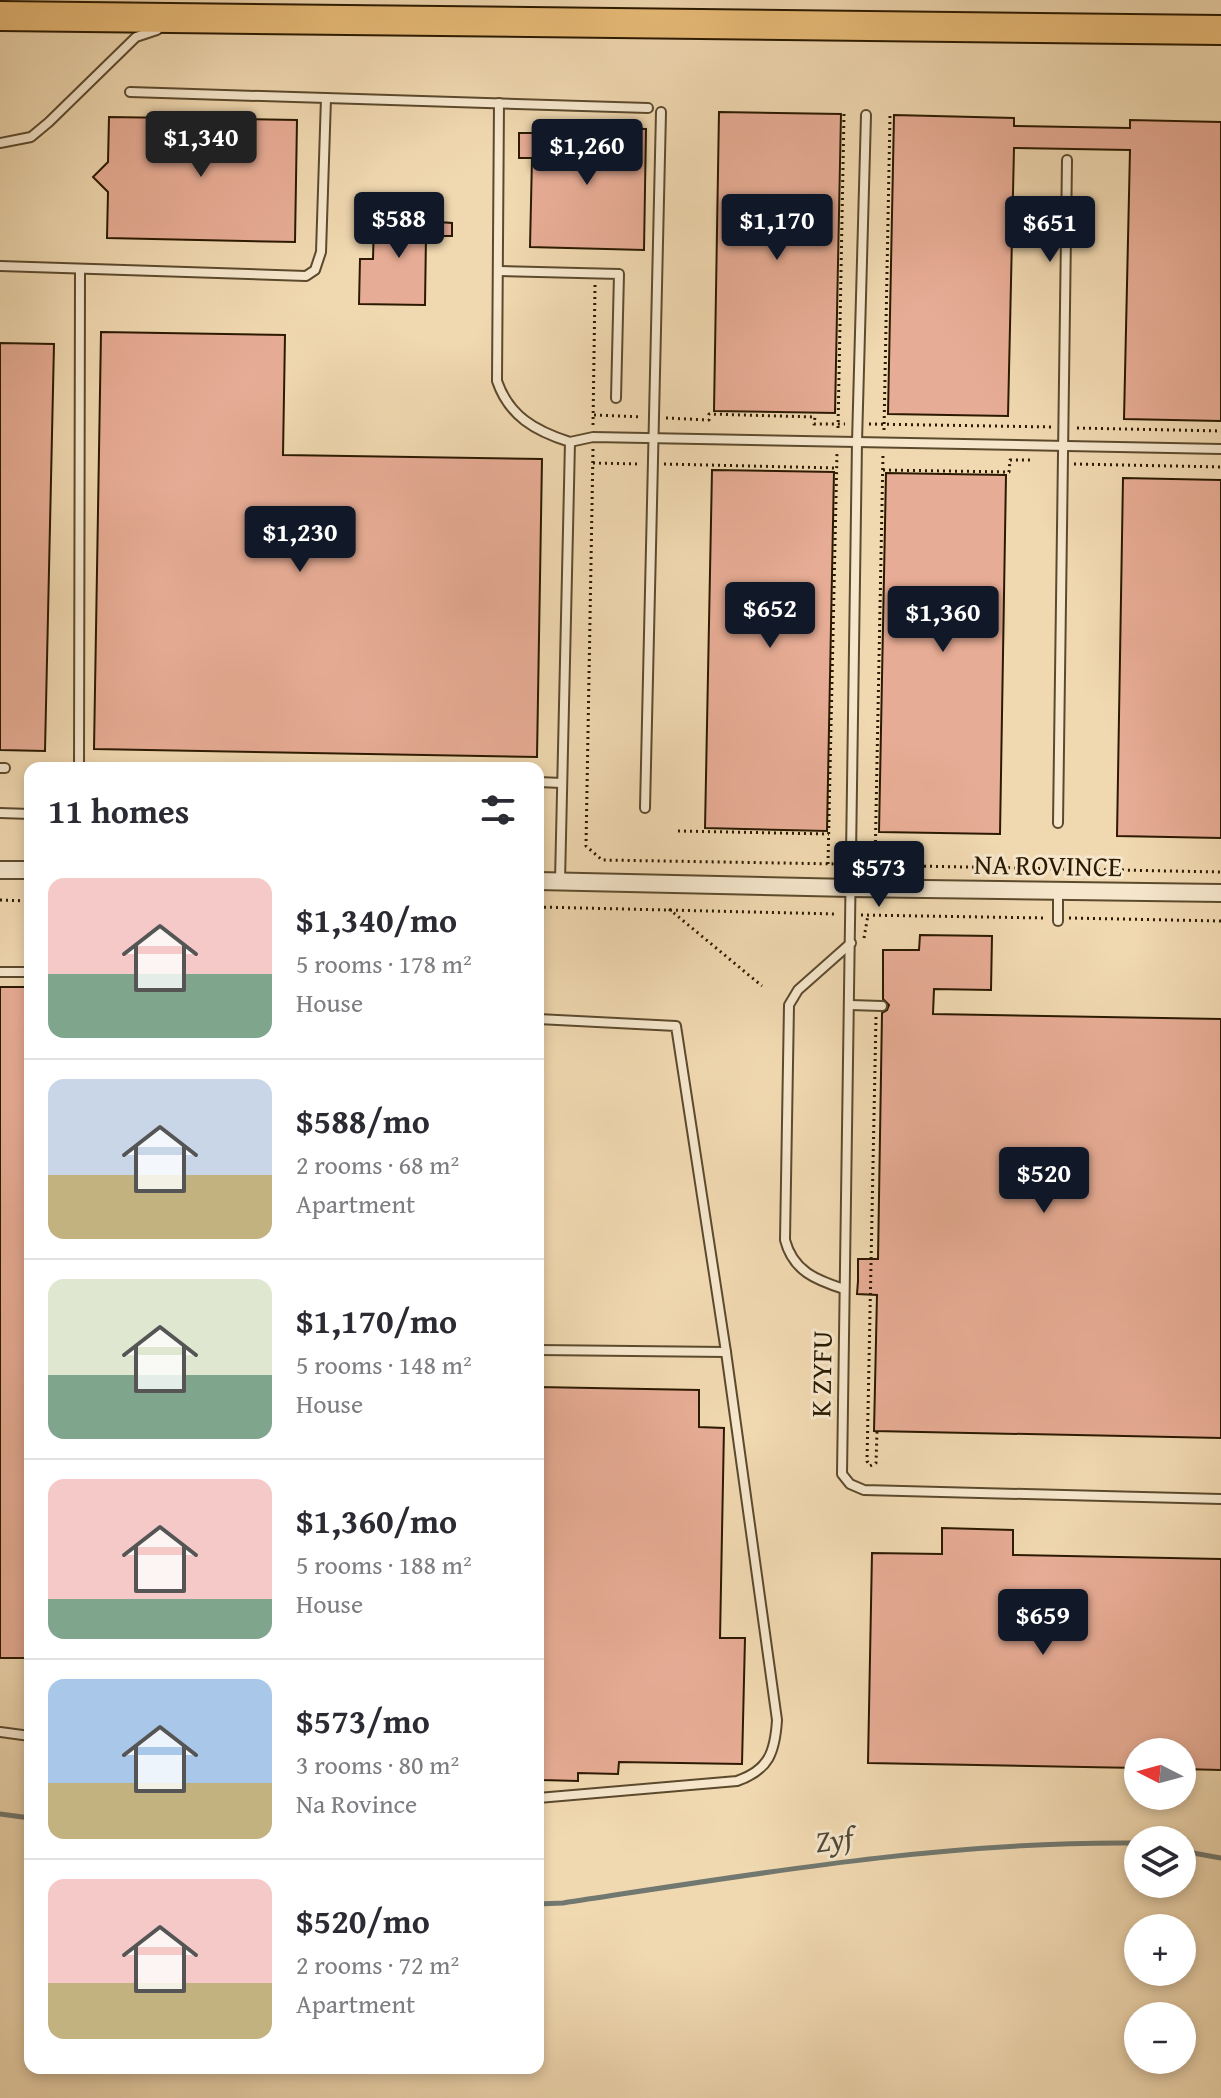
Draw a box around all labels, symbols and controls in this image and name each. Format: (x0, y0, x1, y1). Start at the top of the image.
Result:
pin: $1,340 (136, 111, 266, 179)
text: $1,340 (164, 117, 238, 156)
pin: $1,260 (522, 119, 652, 187)
text: $1,260 (550, 125, 624, 164)
pin: $588 (352, 192, 446, 260)
pin: $1,170 (712, 194, 842, 262)
pin: $651 (1003, 196, 1097, 264)
text: $588 (372, 198, 426, 237)
text: $1,170 (740, 200, 814, 239)
text: $651 (1023, 202, 1077, 241)
pin: $1,230 (235, 506, 365, 574)
text: $1,230 (263, 512, 337, 551)
pin: $652 (723, 582, 817, 650)
pin: $1,360 (878, 586, 1008, 654)
text: $652 (743, 588, 797, 627)
text: $1,360 (906, 592, 980, 631)
text: 11 homes (48, 786, 189, 835)
icon: filters (476, 788, 520, 832)
pin: $573 (832, 841, 926, 909)
street label: NA ROVINCE (973, 843, 1123, 886)
text: $573 (852, 847, 906, 886)
text: $1,340/mo (296, 895, 457, 944)
icon: home (112, 910, 208, 1006)
text: 5 rooms · 178 m² (296, 944, 472, 983)
text: House (296, 983, 363, 1022)
text: $588/mo (296, 1096, 430, 1145)
icon: home (112, 1111, 208, 1207)
text: 2 rooms · 68 m² (296, 1145, 459, 1184)
pin: $520 (997, 1147, 1091, 1215)
text: $520 (1017, 1153, 1071, 1192)
text: Apartment (296, 1184, 415, 1223)
text: $1,170/mo (296, 1296, 457, 1345)
icon: home (112, 1311, 208, 1407)
street label: K ZYFU (799, 1330, 842, 1418)
text: 5 rooms · 148 m² (296, 1345, 472, 1384)
text: House (296, 1384, 363, 1423)
text: $1,360/mo (296, 1496, 457, 1545)
icon: home (112, 1511, 208, 1607)
text: 5 rooms · 188 m² (296, 1545, 472, 1584)
text: House (296, 1584, 363, 1623)
pin: $659 (996, 1589, 1090, 1657)
text: $659 (1016, 1595, 1070, 1634)
text: $573/mo (296, 1696, 430, 1745)
icon: home (112, 1711, 208, 1807)
north arrow (1124, 1738, 1196, 1810)
map controls (1124, 1738, 1196, 2074)
text: 3 rooms · 80 m² (296, 1745, 459, 1784)
text: Na Rovince (296, 1784, 417, 1823)
water label: Zyf (812, 1814, 861, 1863)
button: layers (1124, 1826, 1196, 1898)
text: $520/mo (296, 1896, 430, 1945)
icon: home (112, 1911, 208, 2007)
button: + (1124, 1914, 1196, 1986)
text: 2 rooms · 72 m² (296, 1945, 459, 1984)
text: Apartment (296, 1984, 415, 2023)
button: − (1124, 2002, 1196, 2074)

